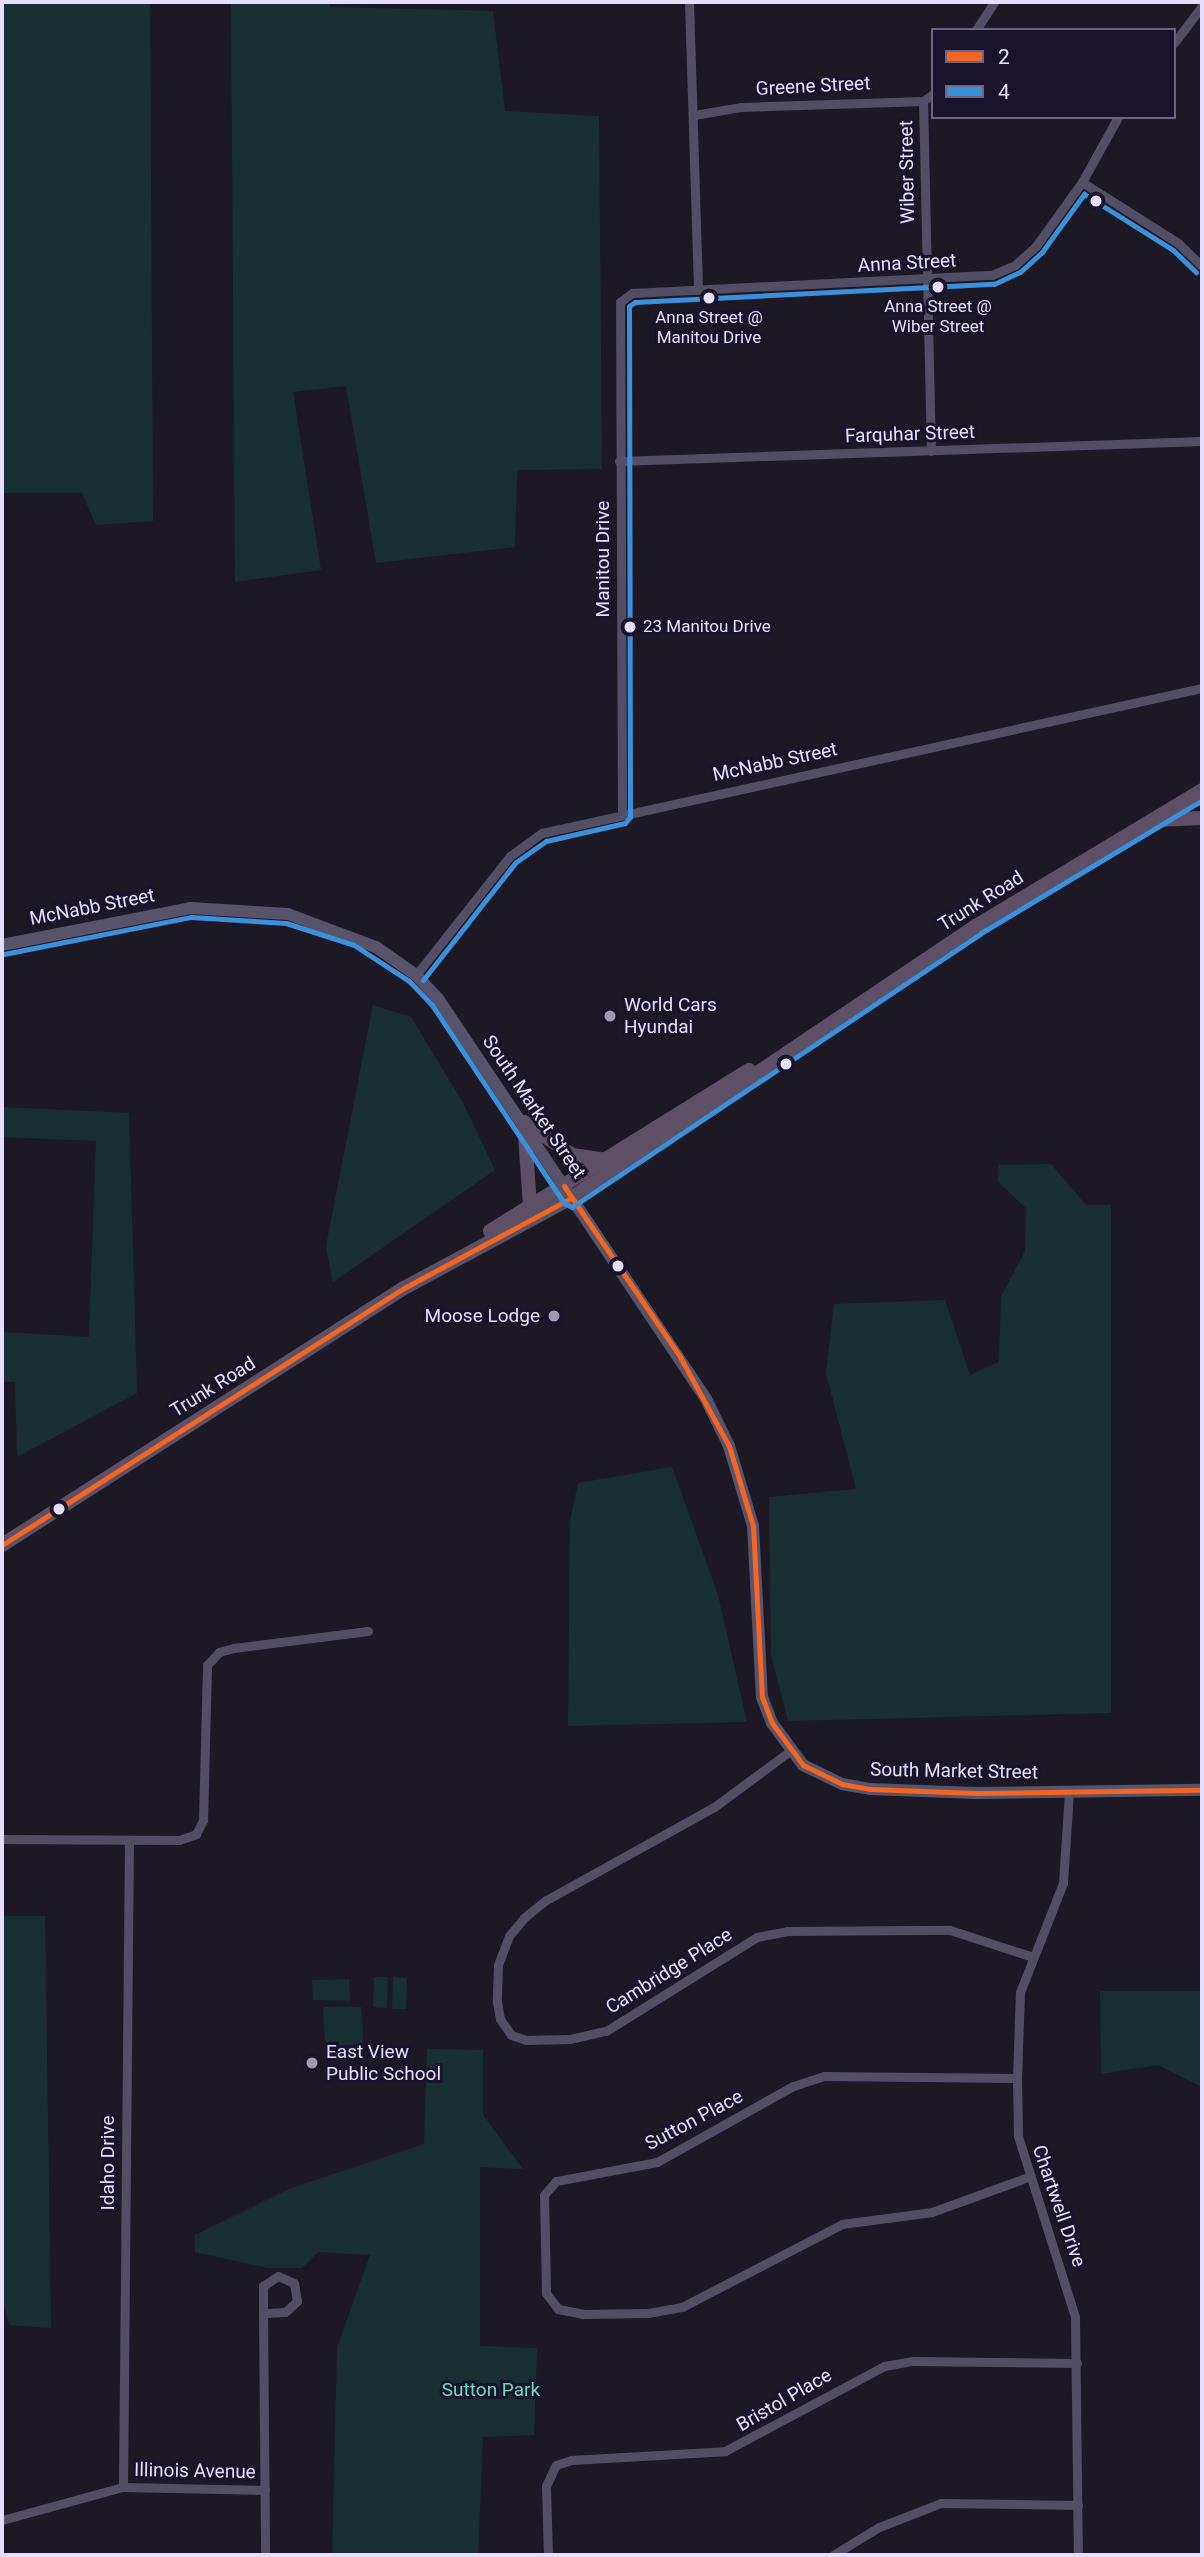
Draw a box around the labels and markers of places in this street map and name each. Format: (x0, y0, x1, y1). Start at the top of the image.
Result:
unlabelled marker (1089, 194, 1103, 208)
marker: Anna Street @ Wiber Street (931, 280, 945, 294)
marker: Anna Street @ Manitou Drive (702, 291, 716, 305)
place label: Anna Street @ Wiber Street (884, 297, 992, 337)
place label: Anna Street @ Manitou Drive (655, 308, 763, 348)
place label: 23 Manitou Drive (643, 617, 771, 637)
marker: 23 Manitou Drive (623, 620, 637, 634)
place label: World Cars Hyundai (624, 994, 717, 1038)
marker: World Cars Hyundai (602, 1008, 618, 1024)
unlabelled marker (779, 1057, 793, 1071)
unlabelled marker (611, 1259, 625, 1273)
place label: Moose Lodge (425, 1305, 540, 1327)
marker: Moose Lodge (546, 1308, 562, 1324)
unlabelled marker (52, 1502, 66, 1516)
place label: East View Public School (326, 2041, 441, 2085)
marker: East View Public School (304, 2055, 320, 2071)

